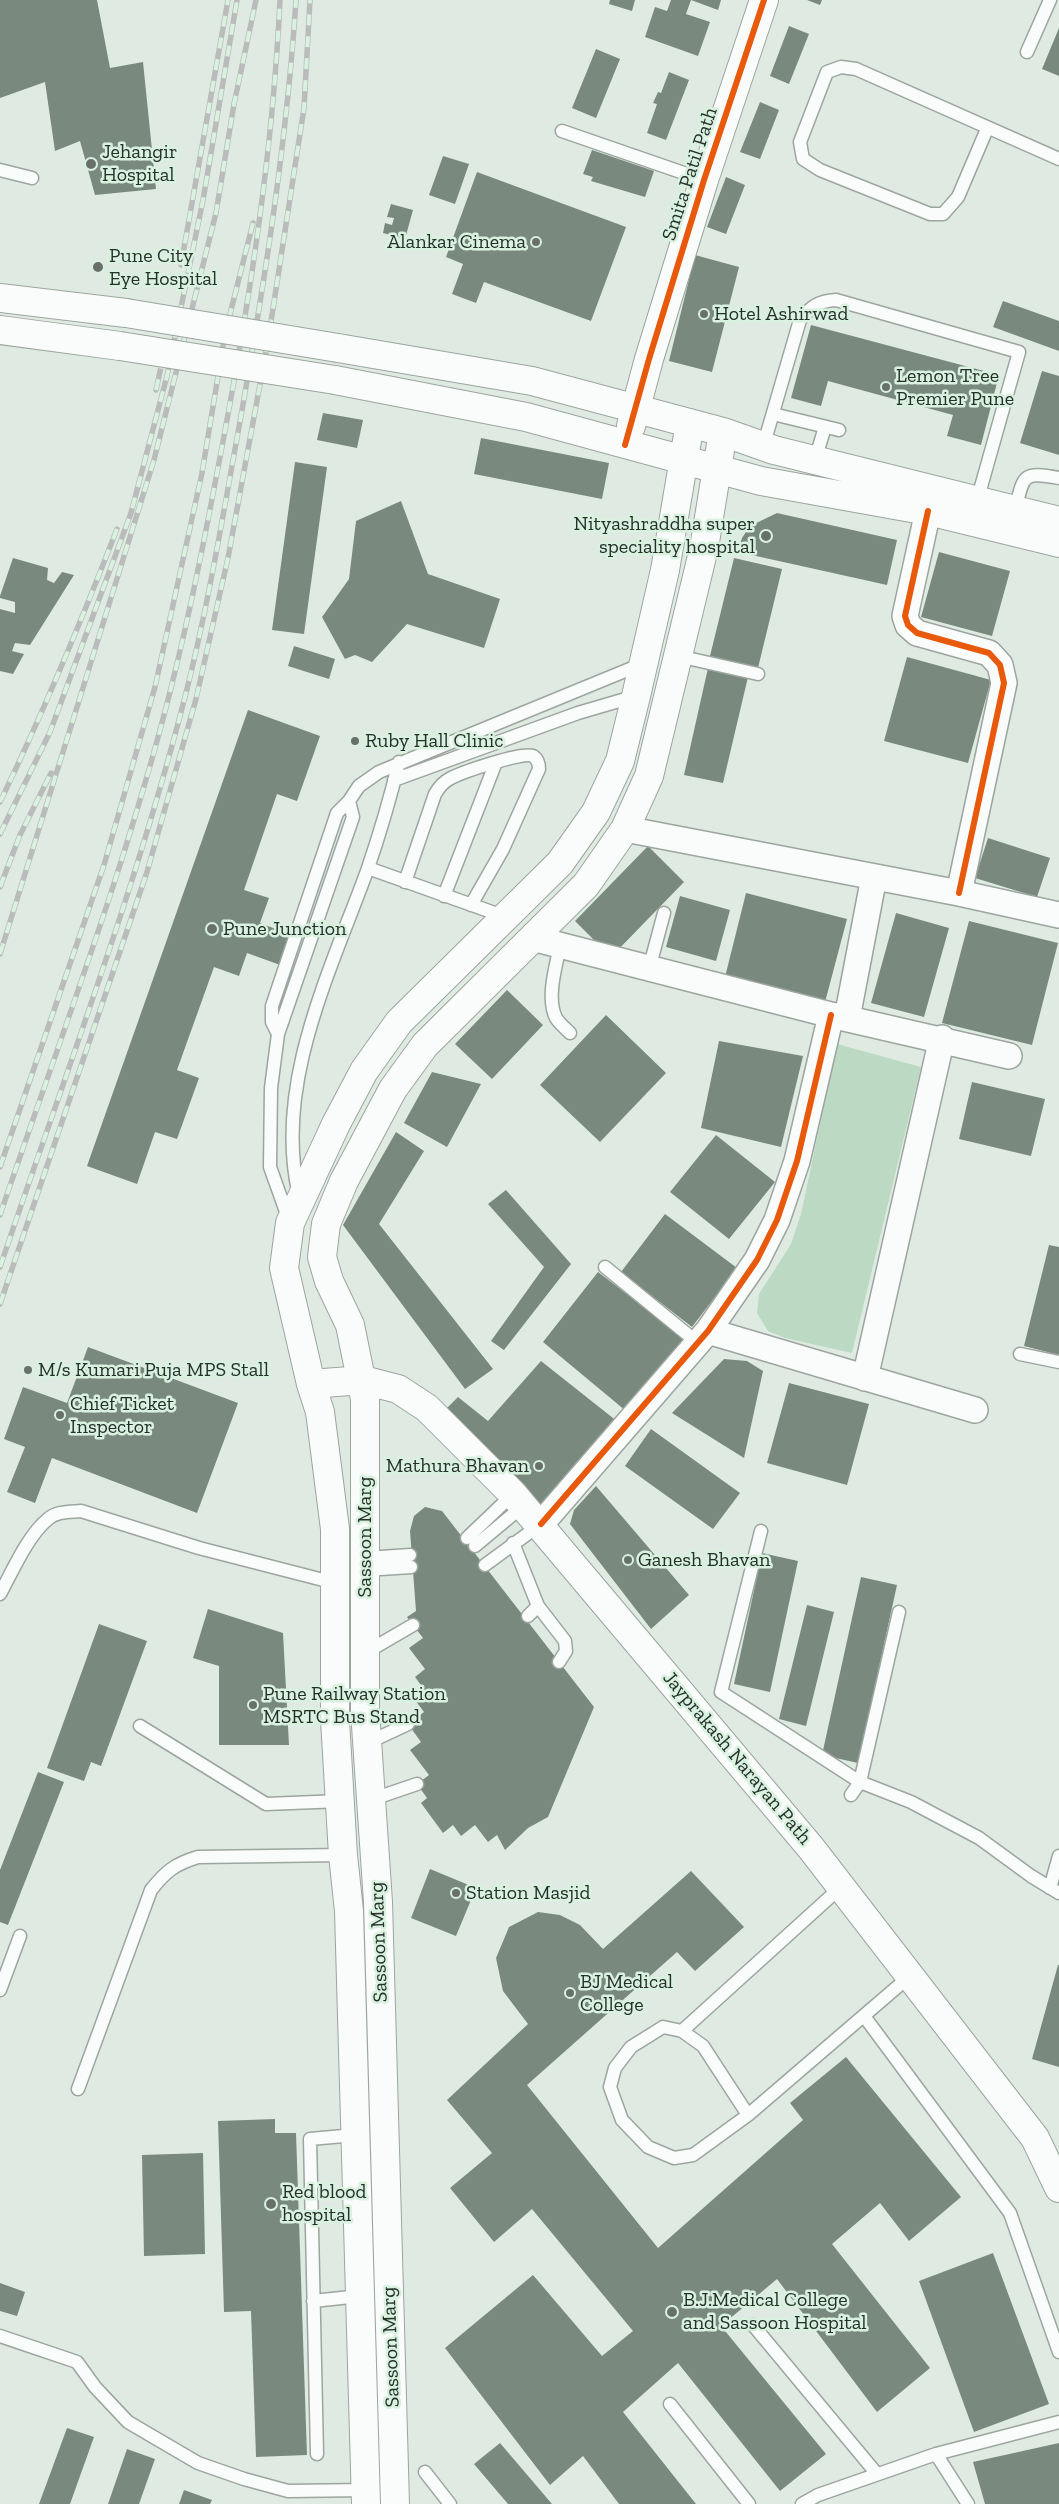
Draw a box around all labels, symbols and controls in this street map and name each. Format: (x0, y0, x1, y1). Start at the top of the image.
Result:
street label: Smita Patil Path (657, 104, 723, 244)
place label: Jehangir Hospital (102, 140, 177, 187)
marker: Jehangir Hospital (84, 157, 98, 171)
place label: Alankar Cinema (387, 230, 526, 254)
marker: Alankar Cinema (530, 236, 542, 248)
place label: Pune City Eye Hospital (109, 244, 217, 291)
marker: Pune City Eye Hospital (91, 260, 105, 274)
place label: Hotel Ashirwad (714, 302, 848, 326)
marker: Hotel Ashirwad (698, 308, 710, 320)
place label: Lemon Tree Premier Pune (896, 364, 1014, 411)
marker: Lemon Tree Premier Pune (880, 381, 892, 393)
place label: Nityashraddha super speciality hospital (574, 512, 755, 559)
marker: Nityashraddha super speciality hospital (759, 529, 773, 543)
place label: Ruby Hall Clinic (365, 729, 504, 753)
marker: Ruby Hall Clinic (349, 735, 361, 747)
place label: Pune Junction (223, 917, 346, 941)
marker: Pune Junction (205, 922, 219, 936)
place label: M/s Kumari Puja MPS Stall (38, 1358, 269, 1382)
marker: M/s Kumari Puja MPS Stall (22, 1364, 34, 1376)
place label: Chief Ticket Inspector (70, 1392, 174, 1439)
marker: Chief Ticket Inspector (54, 1409, 66, 1421)
place label: Mathura Bhavan (386, 1454, 529, 1478)
marker: Mathura Bhavan (533, 1460, 545, 1472)
street label: Sassoon Marg (353, 1477, 377, 1597)
place label: Ganesh Bhavan (638, 1548, 771, 1572)
marker: Ganesh Bhavan (622, 1554, 634, 1566)
street label: Jayprakash Narayan Path (657, 1666, 817, 1850)
place label: Pune Railway Station MSRTC Bus Stand (263, 1682, 446, 1729)
marker: Pune Railway Station MSRTC Bus Stand (247, 1699, 259, 1711)
street label: Sassoon Marg (365, 1881, 393, 2003)
place label: Station Masjid (466, 1881, 590, 1905)
marker: Station Masjid (450, 1887, 462, 1899)
place label: BJ Medical College (580, 1970, 673, 2017)
marker: BJ Medical College (564, 1987, 576, 1999)
place label: Red blood hospital (282, 2180, 367, 2227)
marker: Red blood hospital (264, 2197, 278, 2211)
street label: Sassoon Marg (377, 2286, 405, 2408)
place label: B.J.Medical College and Sassoon Hospital (683, 2288, 867, 2335)
marker: B.J.Medical College and Sassoon Hospital (665, 2305, 679, 2319)

